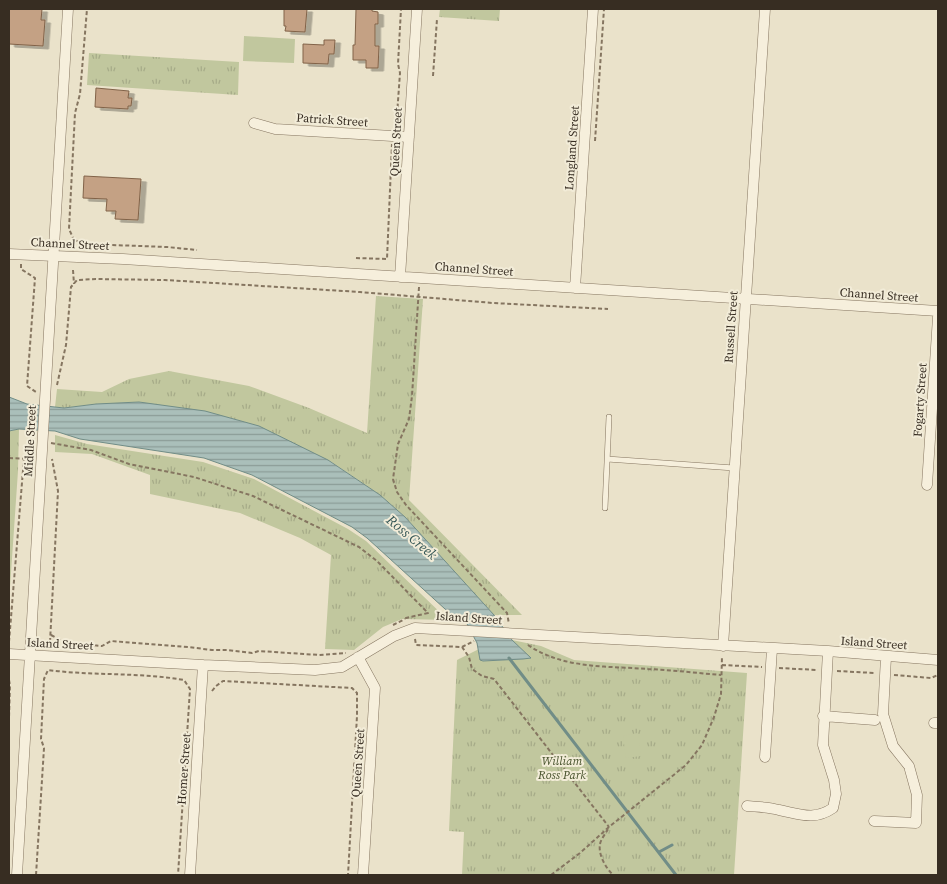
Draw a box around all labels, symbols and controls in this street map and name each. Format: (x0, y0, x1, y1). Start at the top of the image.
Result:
street label: Longland Street (561, 105, 583, 191)
street label: Queen Street (386, 107, 406, 177)
street label: Patrick Street (296, 110, 368, 130)
street label: Channel Street (30, 234, 110, 254)
street label: Channel Street (434, 258, 514, 280)
street label: Channel Street (839, 284, 919, 306)
street label: Russell Street (721, 290, 742, 364)
street label: Fogarty Street (909, 362, 931, 438)
street label: Middle Street (20, 405, 40, 477)
water label: Ross Creek (382, 509, 442, 564)
street label: Island Street (435, 608, 503, 628)
street label: Island Street (840, 633, 908, 653)
street label: Island Street (26, 634, 94, 654)
street label: Queen Street (348, 728, 368, 798)
street label: Homer Street (174, 733, 194, 805)
park label: William Ross Park (537, 753, 586, 783)

